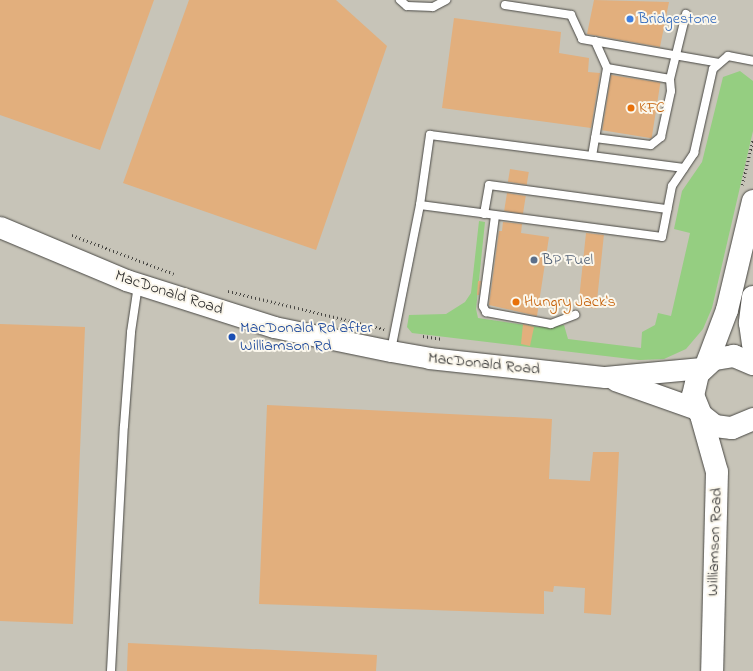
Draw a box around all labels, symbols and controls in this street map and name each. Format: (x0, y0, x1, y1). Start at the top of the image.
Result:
place label: Bridgestone (638, 9, 717, 29)
marker: Bridgestone (625, 14, 635, 24)
place label: KFC (639, 98, 665, 118)
marker: KFC (626, 103, 636, 113)
place label: BP Fuel (542, 250, 593, 270)
marker: BP Fuel (529, 255, 539, 265)
street label: MacDonald Road (113, 266, 225, 320)
place label: Hungry Jack's (524, 292, 616, 312)
marker: Hungry Jack's (511, 297, 521, 307)
place label: MacDonald Rd after Williamson Rd (240, 318, 372, 356)
marker: MacDonald Rd after Williamson Rd (227, 332, 237, 342)
street label: MacDonald Road (427, 349, 541, 379)
street label: Williamson Road (704, 487, 726, 597)

